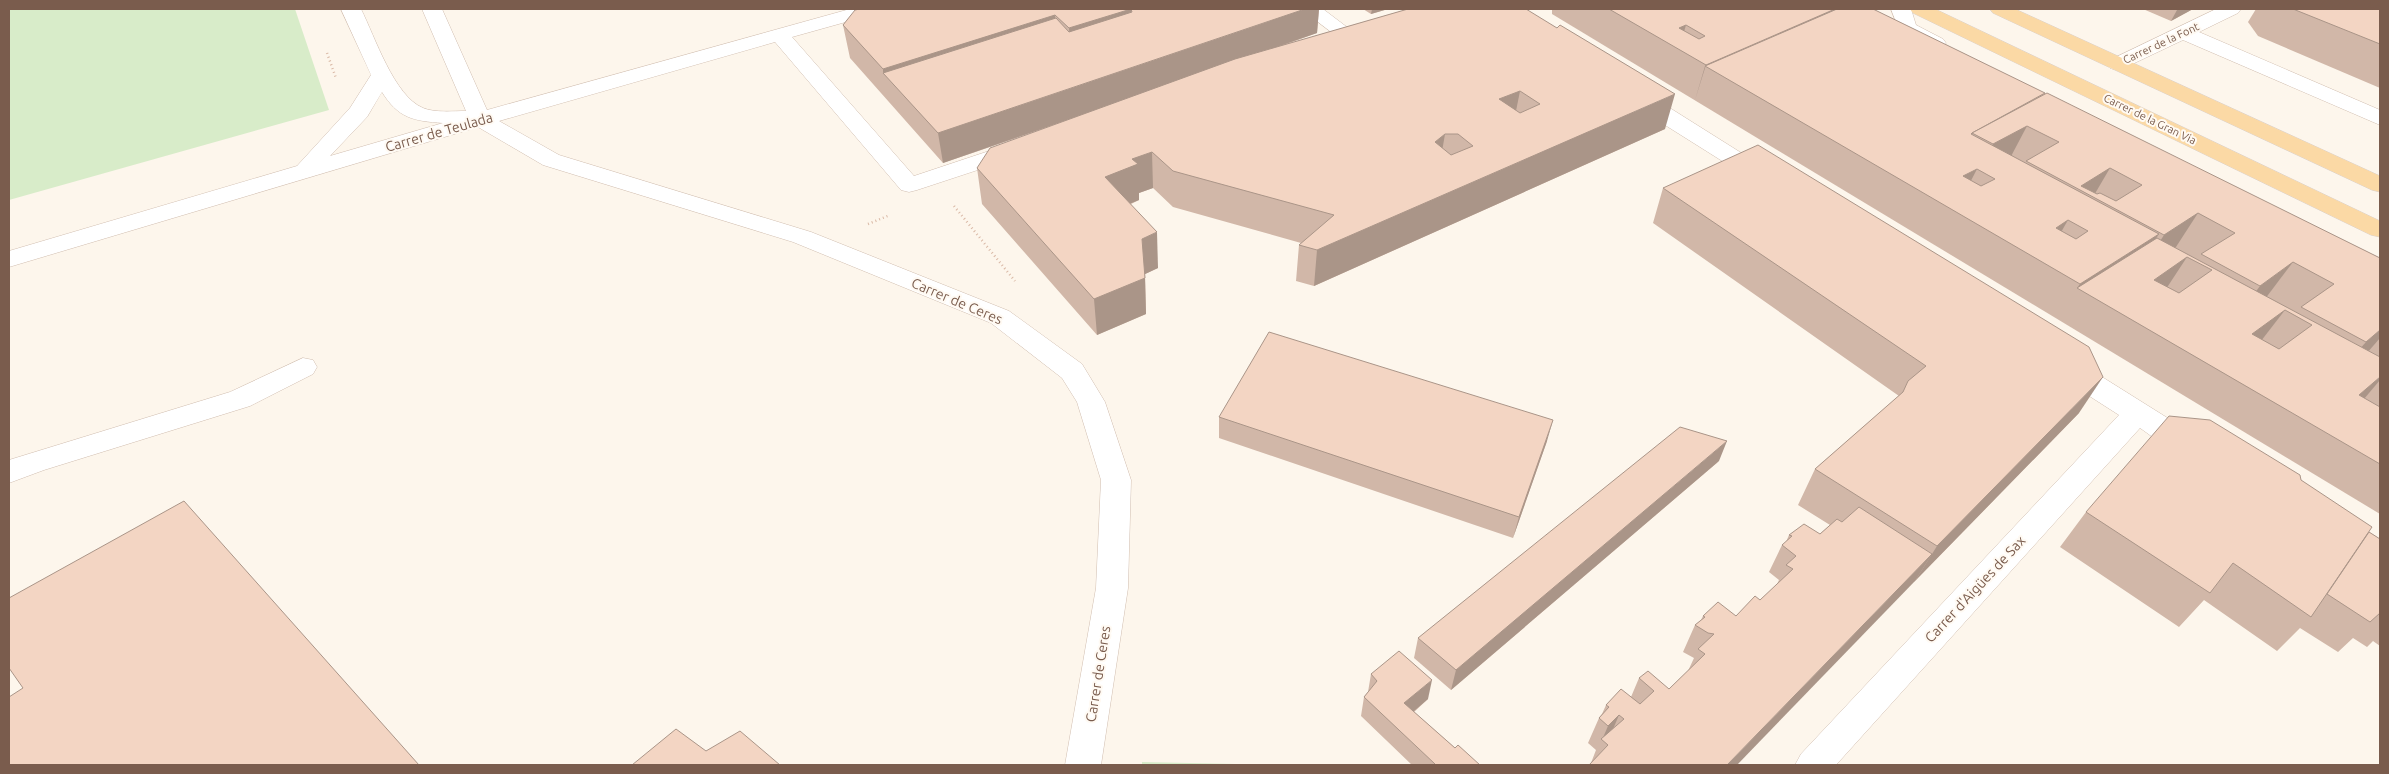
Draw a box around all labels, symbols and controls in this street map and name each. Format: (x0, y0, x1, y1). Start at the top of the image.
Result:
street label: Carrer de la Font (2121, 20, 2201, 66)
street label: Carrer de la Gran Via (2102, 91, 2198, 147)
street label: Carrer de Teulada (384, 109, 494, 155)
street label: Carrer de Ceres (909, 275, 1005, 327)
street label: Carrer d'Aigües de Sax (1922, 532, 2028, 646)
street label: Carrer de Ceres (1082, 625, 1114, 723)

